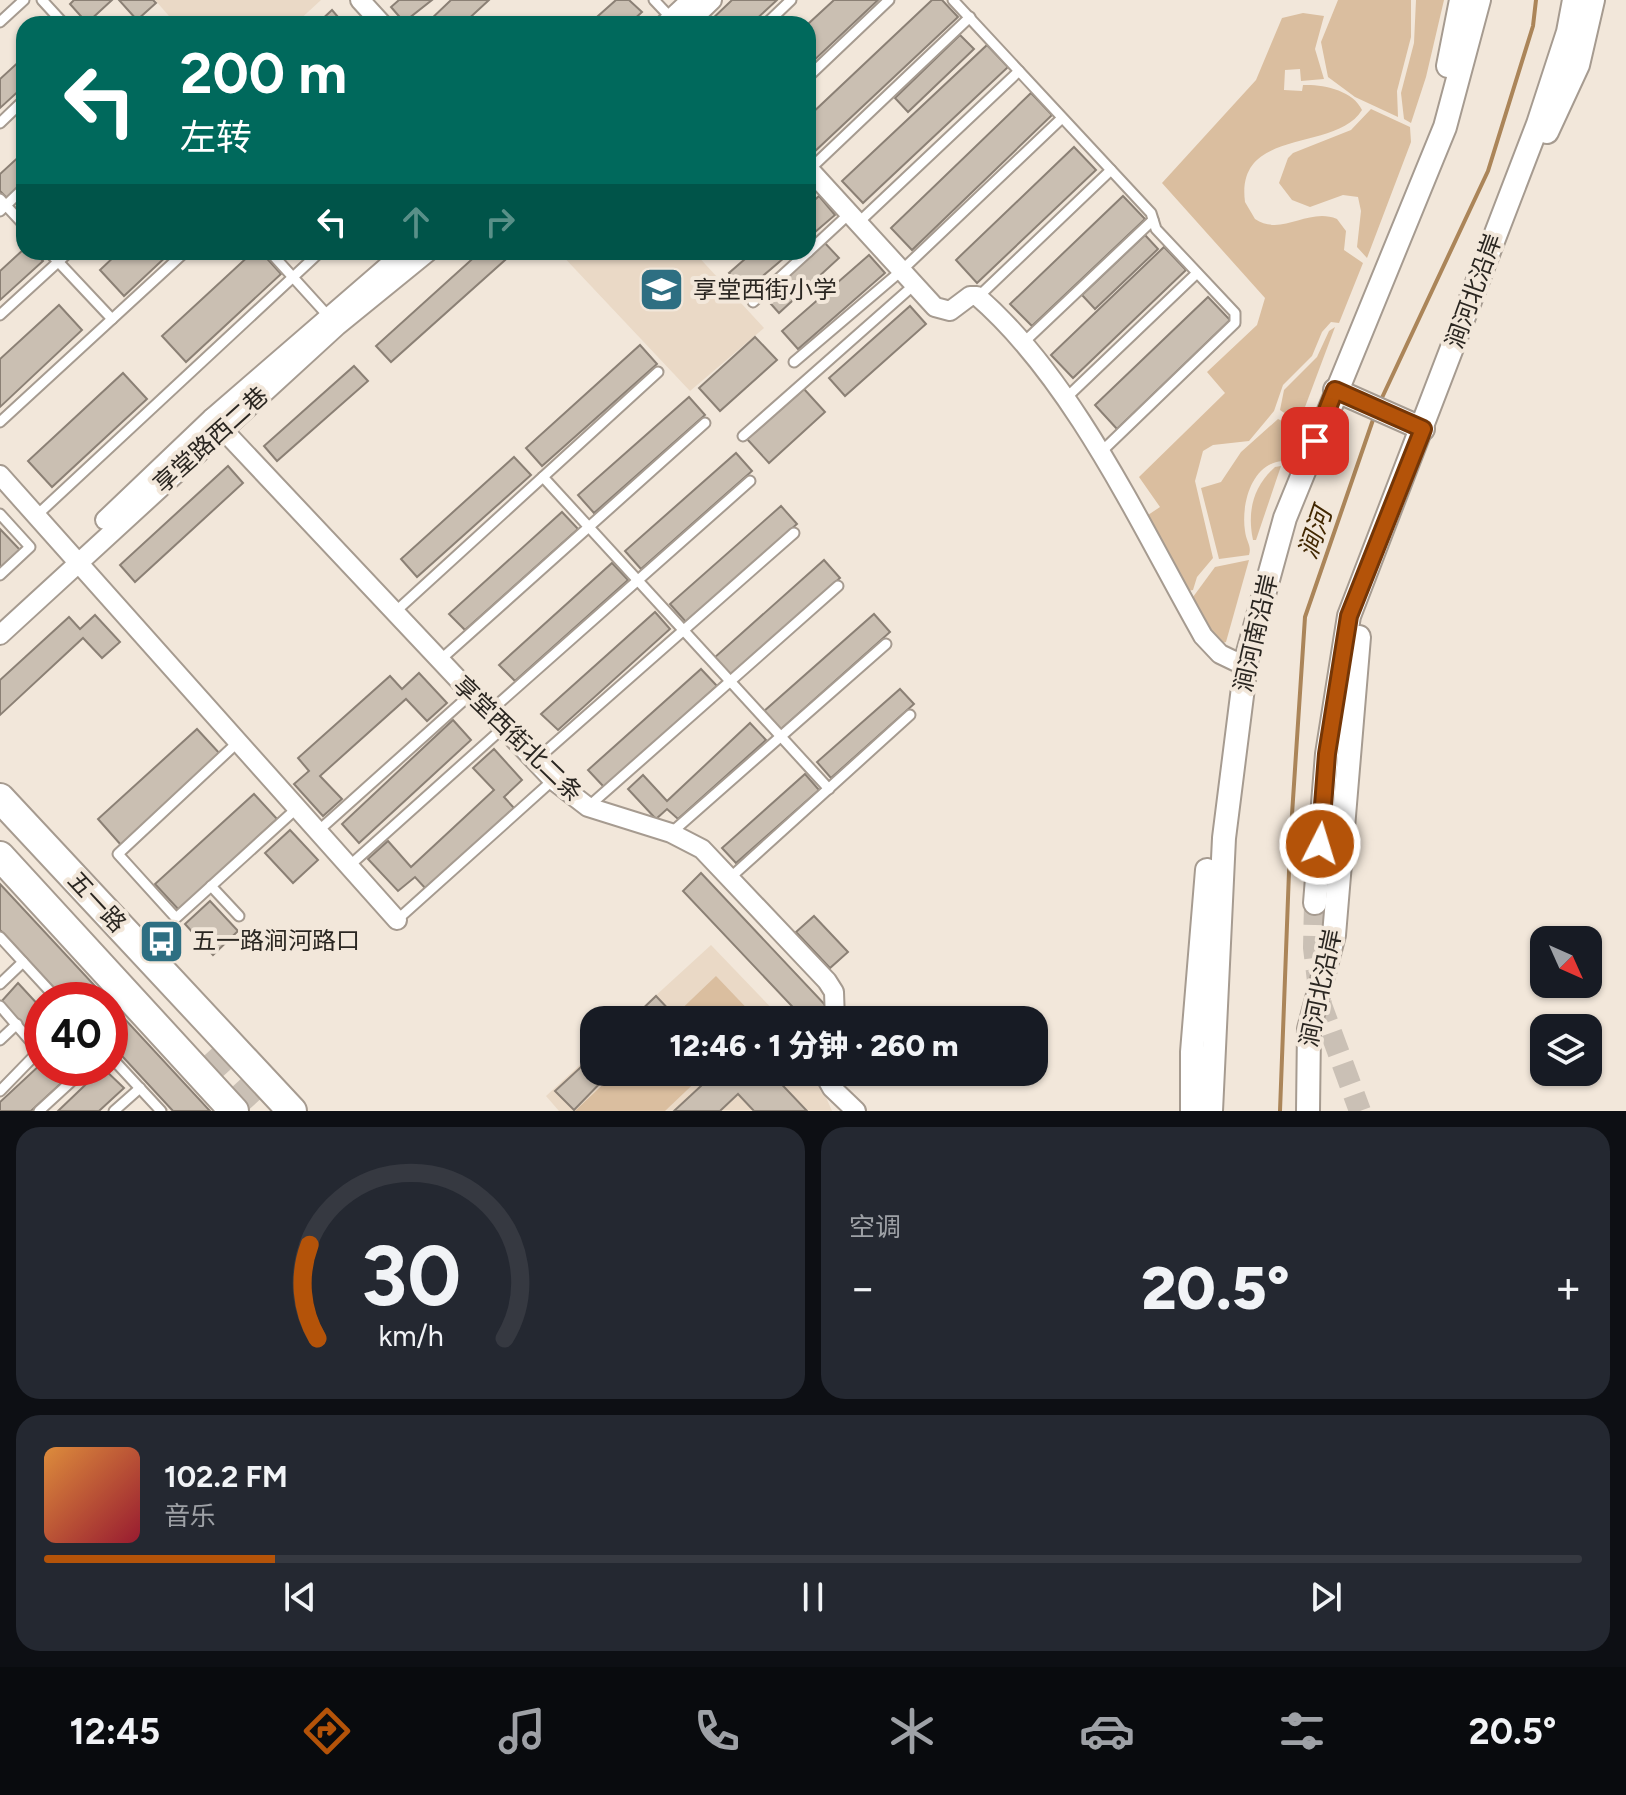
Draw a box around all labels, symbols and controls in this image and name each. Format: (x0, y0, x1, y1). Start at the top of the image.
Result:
text: 200 m (180, 40, 347, 107)
icon: left (48, 48, 152, 152)
text: 左转 (180, 116, 252, 159)
icon: left (310, 200, 354, 244)
icon: ahead (394, 200, 438, 244)
icon: right (478, 200, 522, 244)
street label: 涧河北沿岸 (1439, 229, 1508, 352)
school or university icon: 享堂西街小学 (638, 266, 686, 314)
place label: 享堂西街小学 (693, 275, 837, 304)
street label: 享堂路西二巷 (147, 381, 274, 499)
pin (1281, 407, 1349, 475)
icon: arrive (1293, 419, 1337, 463)
water label: 涧河 (1291, 498, 1340, 563)
street label: 涧河南沿岸 (1228, 571, 1283, 695)
street label: 享堂西街北二条 (448, 670, 589, 807)
position arrow (1278, 802, 1362, 886)
street label: 五一路 (62, 865, 133, 938)
bus stop icon: 五一路涧河路口 (137, 917, 185, 965)
place label: 五一路涧河路口 (192, 926, 360, 955)
street label: 涧河北沿岸 (1294, 926, 1347, 1050)
north arrow (1530, 926, 1602, 998)
map controls (1530, 926, 1602, 1086)
speed limit sign: 40 (24, 982, 128, 1086)
button: layers (1530, 1014, 1602, 1086)
text: 12:46 · 1 分钟 · 260 m (670, 1027, 958, 1064)
text: 空调 (849, 1211, 901, 1243)
text: 30 (360, 1226, 461, 1326)
text: 20.5° (1141, 1252, 1290, 1324)
text: − (849, 1261, 876, 1314)
text: + (1555, 1261, 1582, 1314)
text: km/h (378, 1319, 443, 1353)
text: 102.2 FM (164, 1458, 288, 1495)
text: 音乐 (164, 1500, 216, 1532)
icon: previous (278, 1575, 322, 1619)
icon: pause (791, 1575, 835, 1619)
icon: next (1304, 1575, 1348, 1619)
icon: directions (299, 1703, 355, 1759)
icon: music (494, 1703, 550, 1759)
icon: phone (689, 1703, 745, 1759)
icon: climate (884, 1703, 940, 1759)
icon: car (1079, 1703, 1135, 1759)
icon: filters (1274, 1703, 1330, 1759)
text: 12:45 (69, 1710, 160, 1753)
text: 20.5° (1469, 1710, 1556, 1753)

